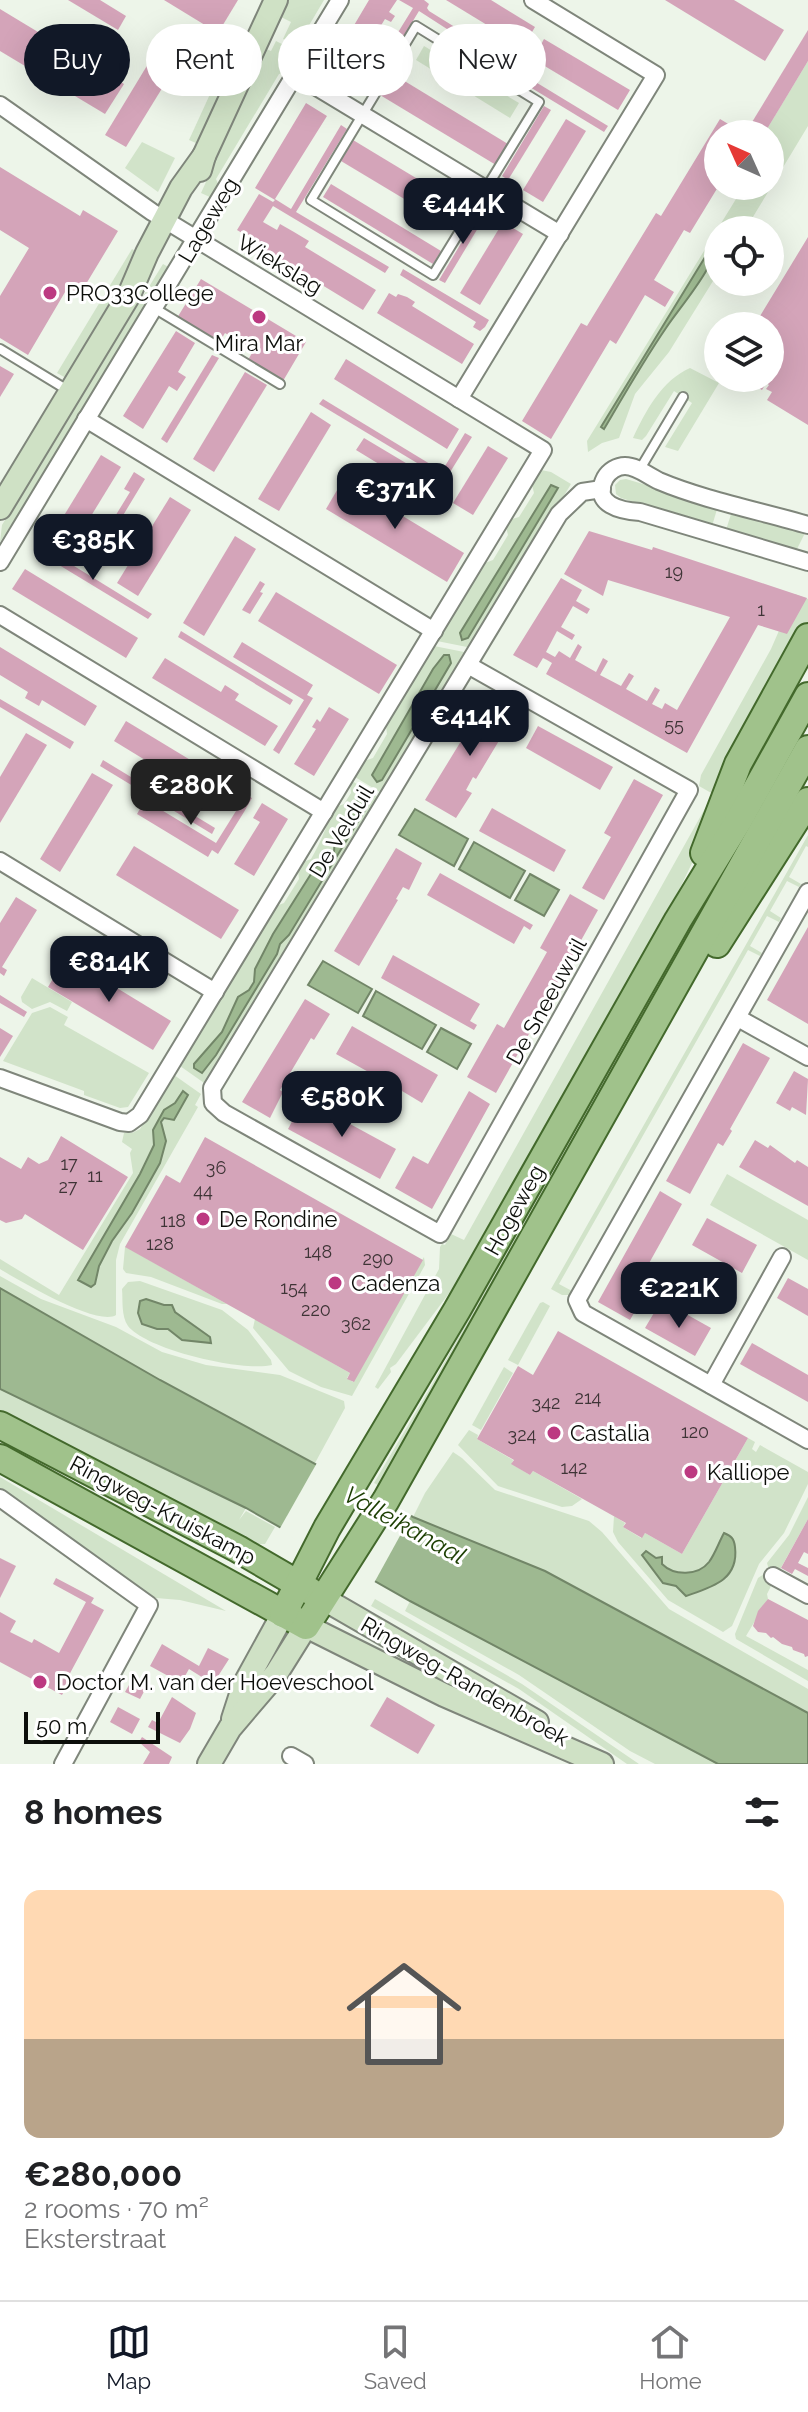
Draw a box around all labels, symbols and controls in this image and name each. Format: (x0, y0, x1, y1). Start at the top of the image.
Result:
chip: Buy (24, 24, 130, 96)
chip: Rent (146, 24, 262, 96)
chip: Filters (278, 24, 413, 96)
chip: New (429, 24, 546, 96)
north arrow (704, 120, 784, 200)
map controls (704, 120, 784, 392)
street label: Lageweg (172, 173, 244, 267)
pin: €444K (407, 178, 519, 246)
text: €444K (422, 189, 504, 219)
button: locate (704, 216, 784, 296)
street label: Wiekslag (233, 228, 327, 300)
place label: PRO33College (66, 280, 214, 306)
marker: PRO33College (41, 284, 59, 302)
marker: Mira Mar (250, 308, 268, 326)
button: layers (704, 312, 784, 392)
place label: Mira Mar (215, 330, 303, 356)
pin: €371K (339, 463, 451, 531)
text: €371K (355, 474, 435, 504)
pin: €385K (37, 514, 149, 582)
text: €385K (52, 525, 134, 555)
house number: 19 (665, 561, 683, 582)
house number: 1 (757, 599, 765, 620)
pin: €414K (414, 690, 526, 758)
text: €414K (430, 701, 510, 731)
house number: 55 (664, 714, 684, 735)
pin: €280K (135, 759, 247, 827)
text: €280K (149, 770, 233, 800)
street label: De Velduil (303, 780, 379, 882)
street label: De Sneeuwuil (500, 933, 592, 1069)
pin: €814K (53, 936, 165, 1004)
text: €814K (68, 947, 150, 977)
pin: €580K (286, 1071, 398, 1139)
text: €580K (300, 1082, 384, 1112)
house number: 17 (60, 1153, 78, 1174)
house number: 36 (206, 1157, 226, 1178)
street label: Hogeweg (479, 1160, 549, 1260)
house number: 11 (87, 1165, 103, 1186)
house number: 27 (58, 1176, 78, 1197)
house number: 44 (193, 1180, 213, 1201)
place label: De Rondine (219, 1206, 337, 1232)
house number: 118 (160, 1210, 186, 1231)
marker: De Rondine (194, 1210, 212, 1228)
house number: 128 (146, 1233, 174, 1254)
house number: 148 (304, 1241, 332, 1262)
house number: 290 (363, 1248, 393, 1269)
pin: €221K (623, 1262, 735, 1330)
place label: Cadenza (351, 1270, 440, 1296)
text: €221K (639, 1273, 719, 1303)
marker: Cadenza (326, 1274, 344, 1292)
house number: 154 (280, 1277, 308, 1298)
house number: 220 (301, 1299, 331, 1320)
house number: 362 (341, 1313, 371, 1334)
house number: 214 (575, 1387, 602, 1408)
house number: 342 (532, 1392, 560, 1413)
place label: Castalia (570, 1420, 650, 1446)
house number: 120 (681, 1421, 709, 1442)
house number: 324 (508, 1424, 537, 1445)
marker: Castalia (545, 1424, 563, 1442)
street label: Ringweg-Kruiskamp (66, 1450, 260, 1570)
house number: 142 (561, 1457, 587, 1478)
place label: Kalliope (707, 1459, 790, 1485)
marker: Kalliope (682, 1463, 700, 1481)
water label: Valleikanaal (339, 1480, 471, 1570)
street label: Ringweg-Randenbroek (356, 1611, 574, 1751)
place label: Doctor M. van der Hoeveschool (56, 1669, 373, 1695)
marker: Doctor M. van der Hoeveschool (31, 1673, 49, 1691)
scale bar (24, 1708, 160, 1744)
text: 50 m (36, 1713, 87, 1739)
icon: filters (740, 1790, 784, 1834)
text: 8 homes (24, 1792, 163, 1832)
icon: home (332, 1942, 476, 2086)
text: €280,000 (24, 2154, 182, 2194)
text: 2 rooms · 70 m² (24, 2194, 209, 2224)
text: Eksterstraat (24, 2224, 166, 2254)
tab: Map (106, 2320, 151, 2394)
tab: Saved (364, 2320, 427, 2394)
tab: Home (639, 2320, 702, 2394)

